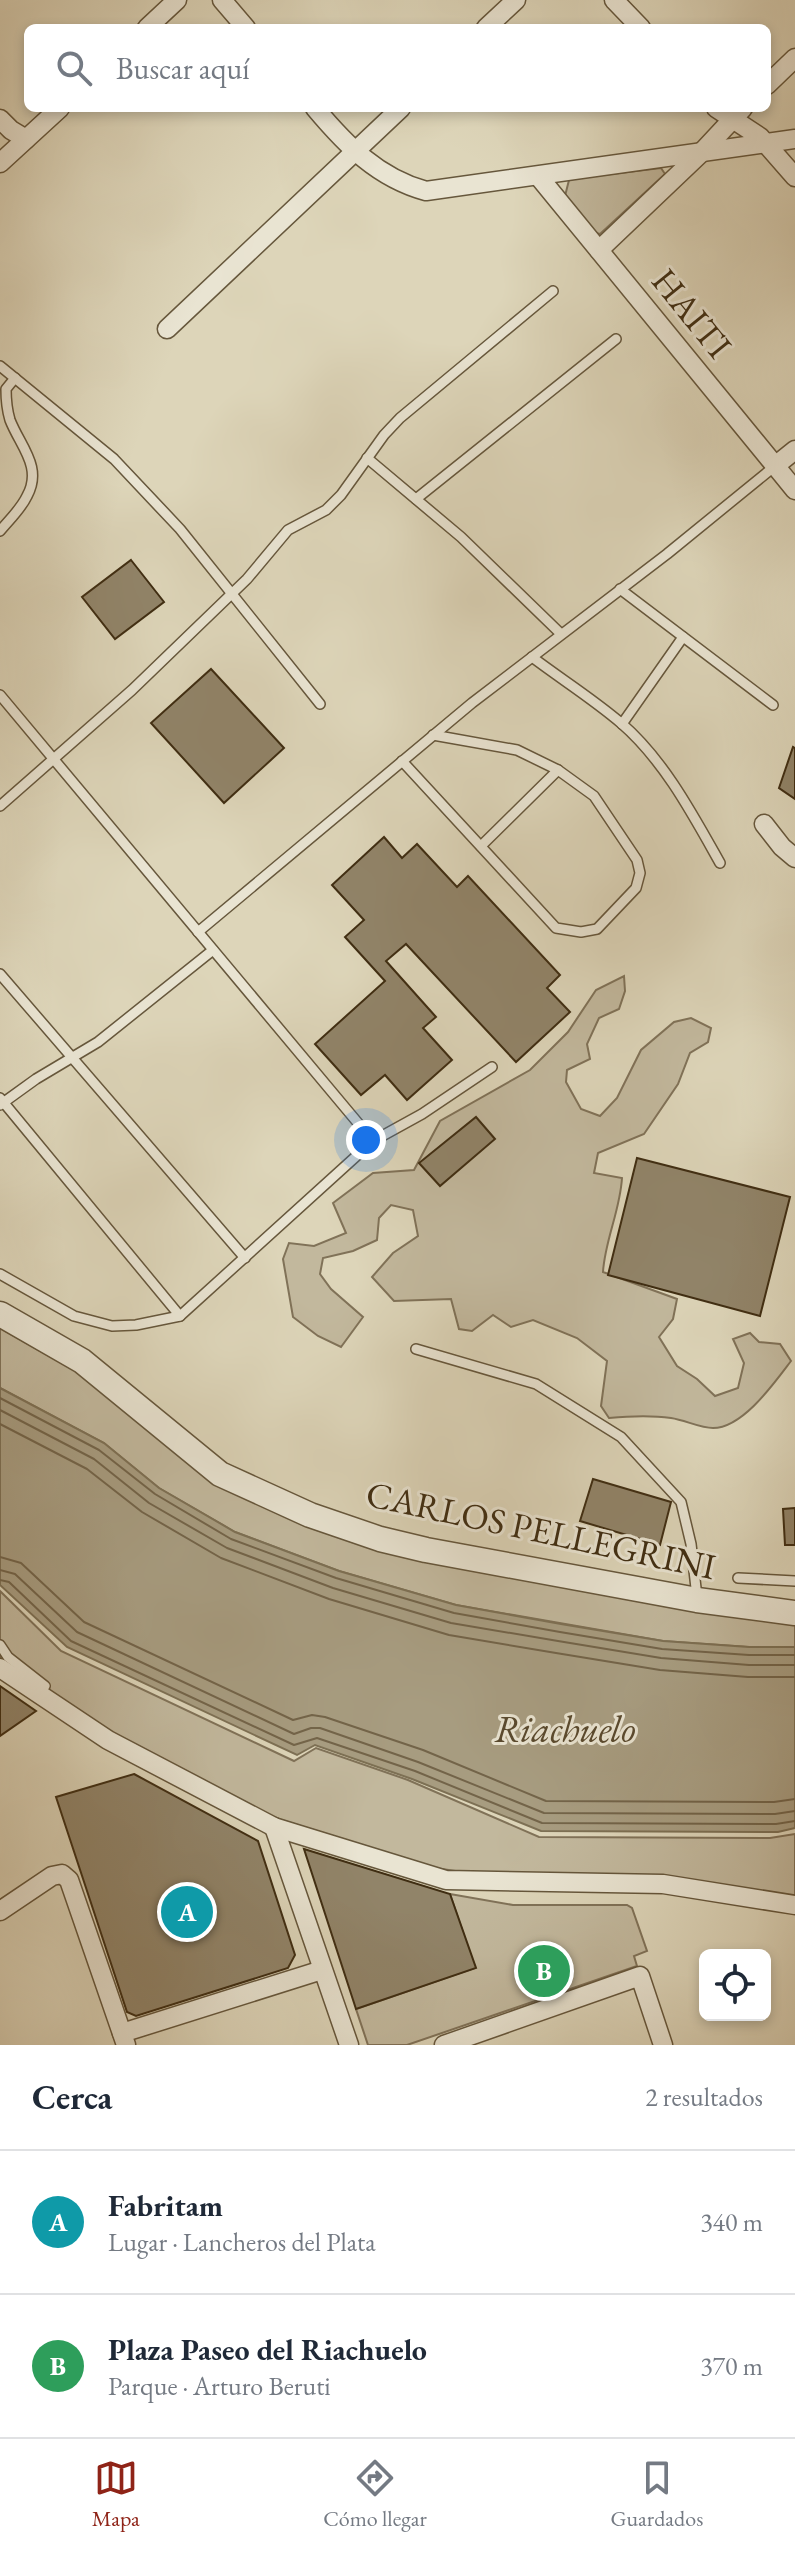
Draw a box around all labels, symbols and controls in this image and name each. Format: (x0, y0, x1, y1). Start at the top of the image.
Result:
search box (24, 24, 771, 112)
icon: search (52, 46, 96, 90)
text: Buscar aquí (116, 49, 250, 88)
street label: HAITI (641, 258, 743, 368)
your location (346, 1120, 386, 1160)
street label: CARLOS PELLEGRINI (362, 1470, 720, 1590)
water label: Riachuelo (494, 1704, 636, 1753)
pin: A (161, 1882, 213, 1942)
pin: B (518, 1941, 570, 2001)
map controls (699, 1949, 771, 2021)
button: locate (699, 1949, 771, 2021)
text: Cerca (32, 2075, 112, 2119)
text: 2 resultados (645, 2080, 763, 2114)
text: Fabritam (108, 2186, 223, 2225)
text: A (49, 2205, 67, 2239)
text: 340 m (700, 2205, 763, 2239)
text: Lugar · Lancheros del Plata (108, 2225, 376, 2259)
text: Plaza Paseo del Riachuelo (108, 2330, 427, 2369)
text: B (50, 2349, 66, 2383)
text: 370 m (700, 2349, 763, 2383)
text: Parque · Arturo Beruti (108, 2369, 331, 2403)
tab: Mapa (92, 2456, 140, 2533)
tab: Cómo llegar (323, 2456, 427, 2533)
tab: Guardados (610, 2456, 703, 2533)

